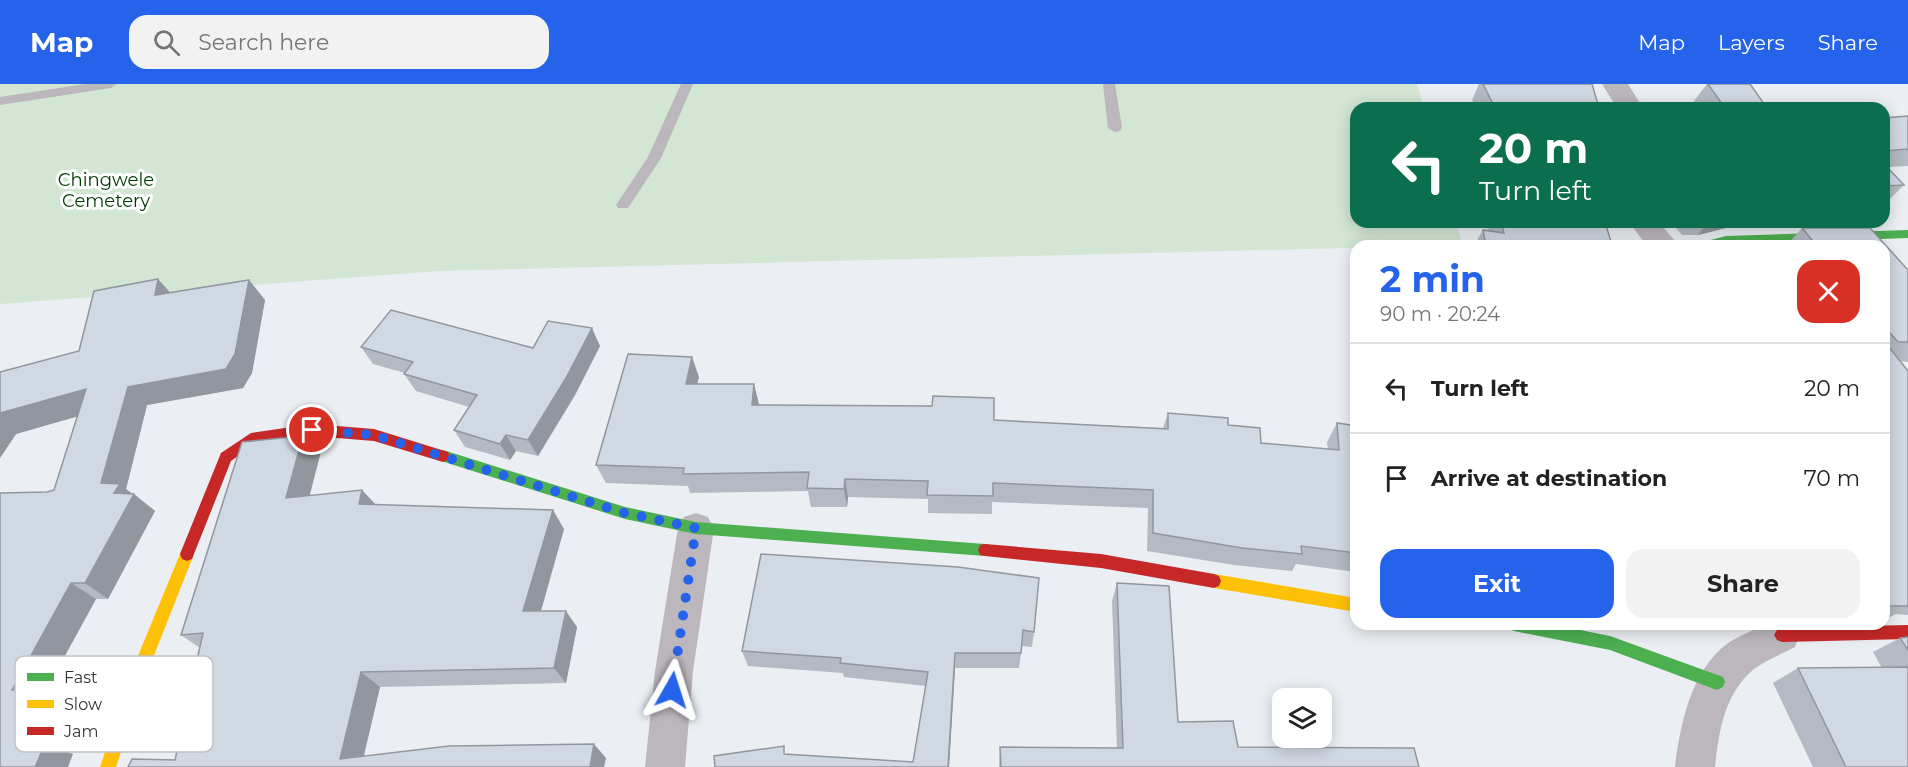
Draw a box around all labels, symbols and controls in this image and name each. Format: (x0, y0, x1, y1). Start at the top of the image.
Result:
search box (129, 15, 549, 69)
text: Map (30, 25, 93, 59)
icon: search (150, 26, 183, 59)
text: Search here (198, 29, 329, 56)
text: Map (1638, 30, 1685, 55)
text: Layers (1718, 30, 1785, 55)
text: Share (1818, 30, 1878, 55)
text: 20 m (1479, 122, 1588, 174)
icon: left (1380, 126, 1458, 204)
park label: Chingwele Cemetery (58, 169, 154, 212)
text: Turn left (1479, 174, 1592, 207)
text: 2 min (1380, 257, 1485, 301)
button: close (1797, 260, 1860, 323)
text: 90 m · 20:24 (1380, 302, 1500, 326)
icon: left (1380, 372, 1413, 405)
text: Turn left (1431, 375, 1529, 402)
text: 20 m (1804, 375, 1860, 402)
pin (286, 404, 337, 455)
icon: arrive (295, 413, 328, 446)
icon: arrive (1380, 462, 1413, 495)
text: Arrive at destination (1431, 465, 1667, 492)
text: 70 m (1804, 465, 1860, 492)
button: Exit (1380, 549, 1614, 618)
button: Share (1626, 549, 1860, 618)
legend (15, 656, 213, 752)
position arrow (640, 658, 704, 722)
text: Fast (64, 668, 98, 687)
map controls (1272, 688, 1332, 748)
button: layers (1272, 688, 1332, 748)
text: Slow (64, 695, 102, 714)
text: Jam (63, 722, 98, 741)

